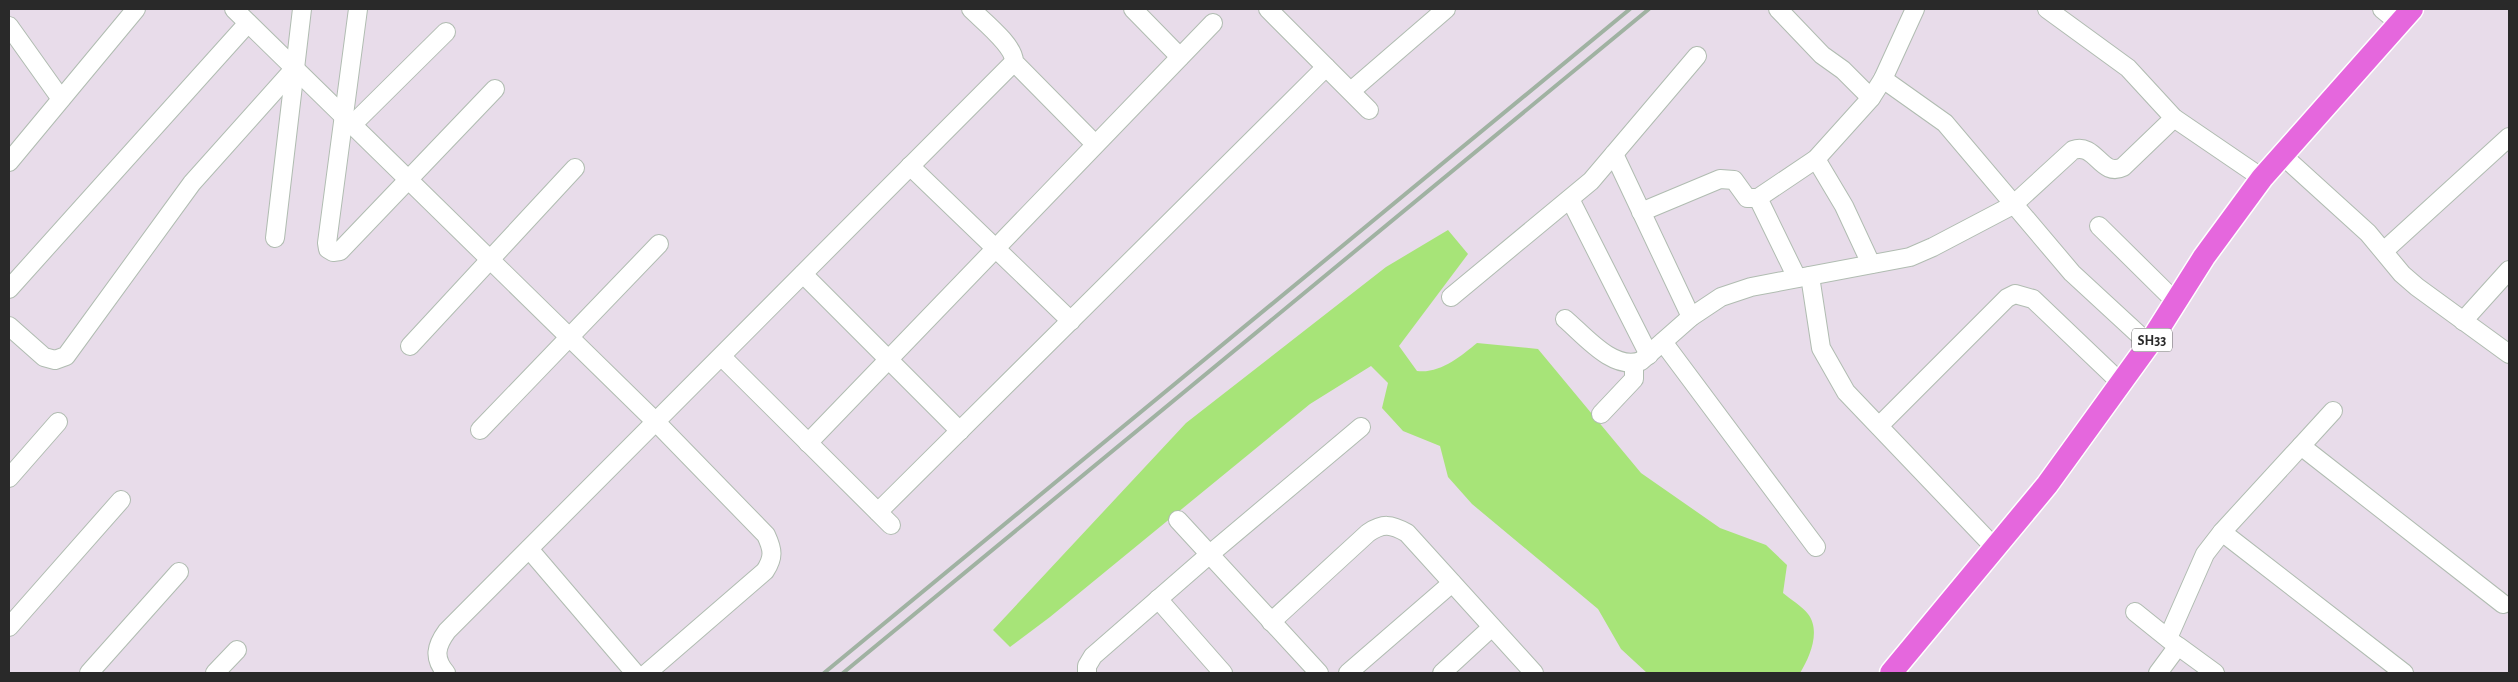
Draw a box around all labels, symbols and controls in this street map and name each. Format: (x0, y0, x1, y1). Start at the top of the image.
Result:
road number: SH33 (2132, 328, 2172, 352)

